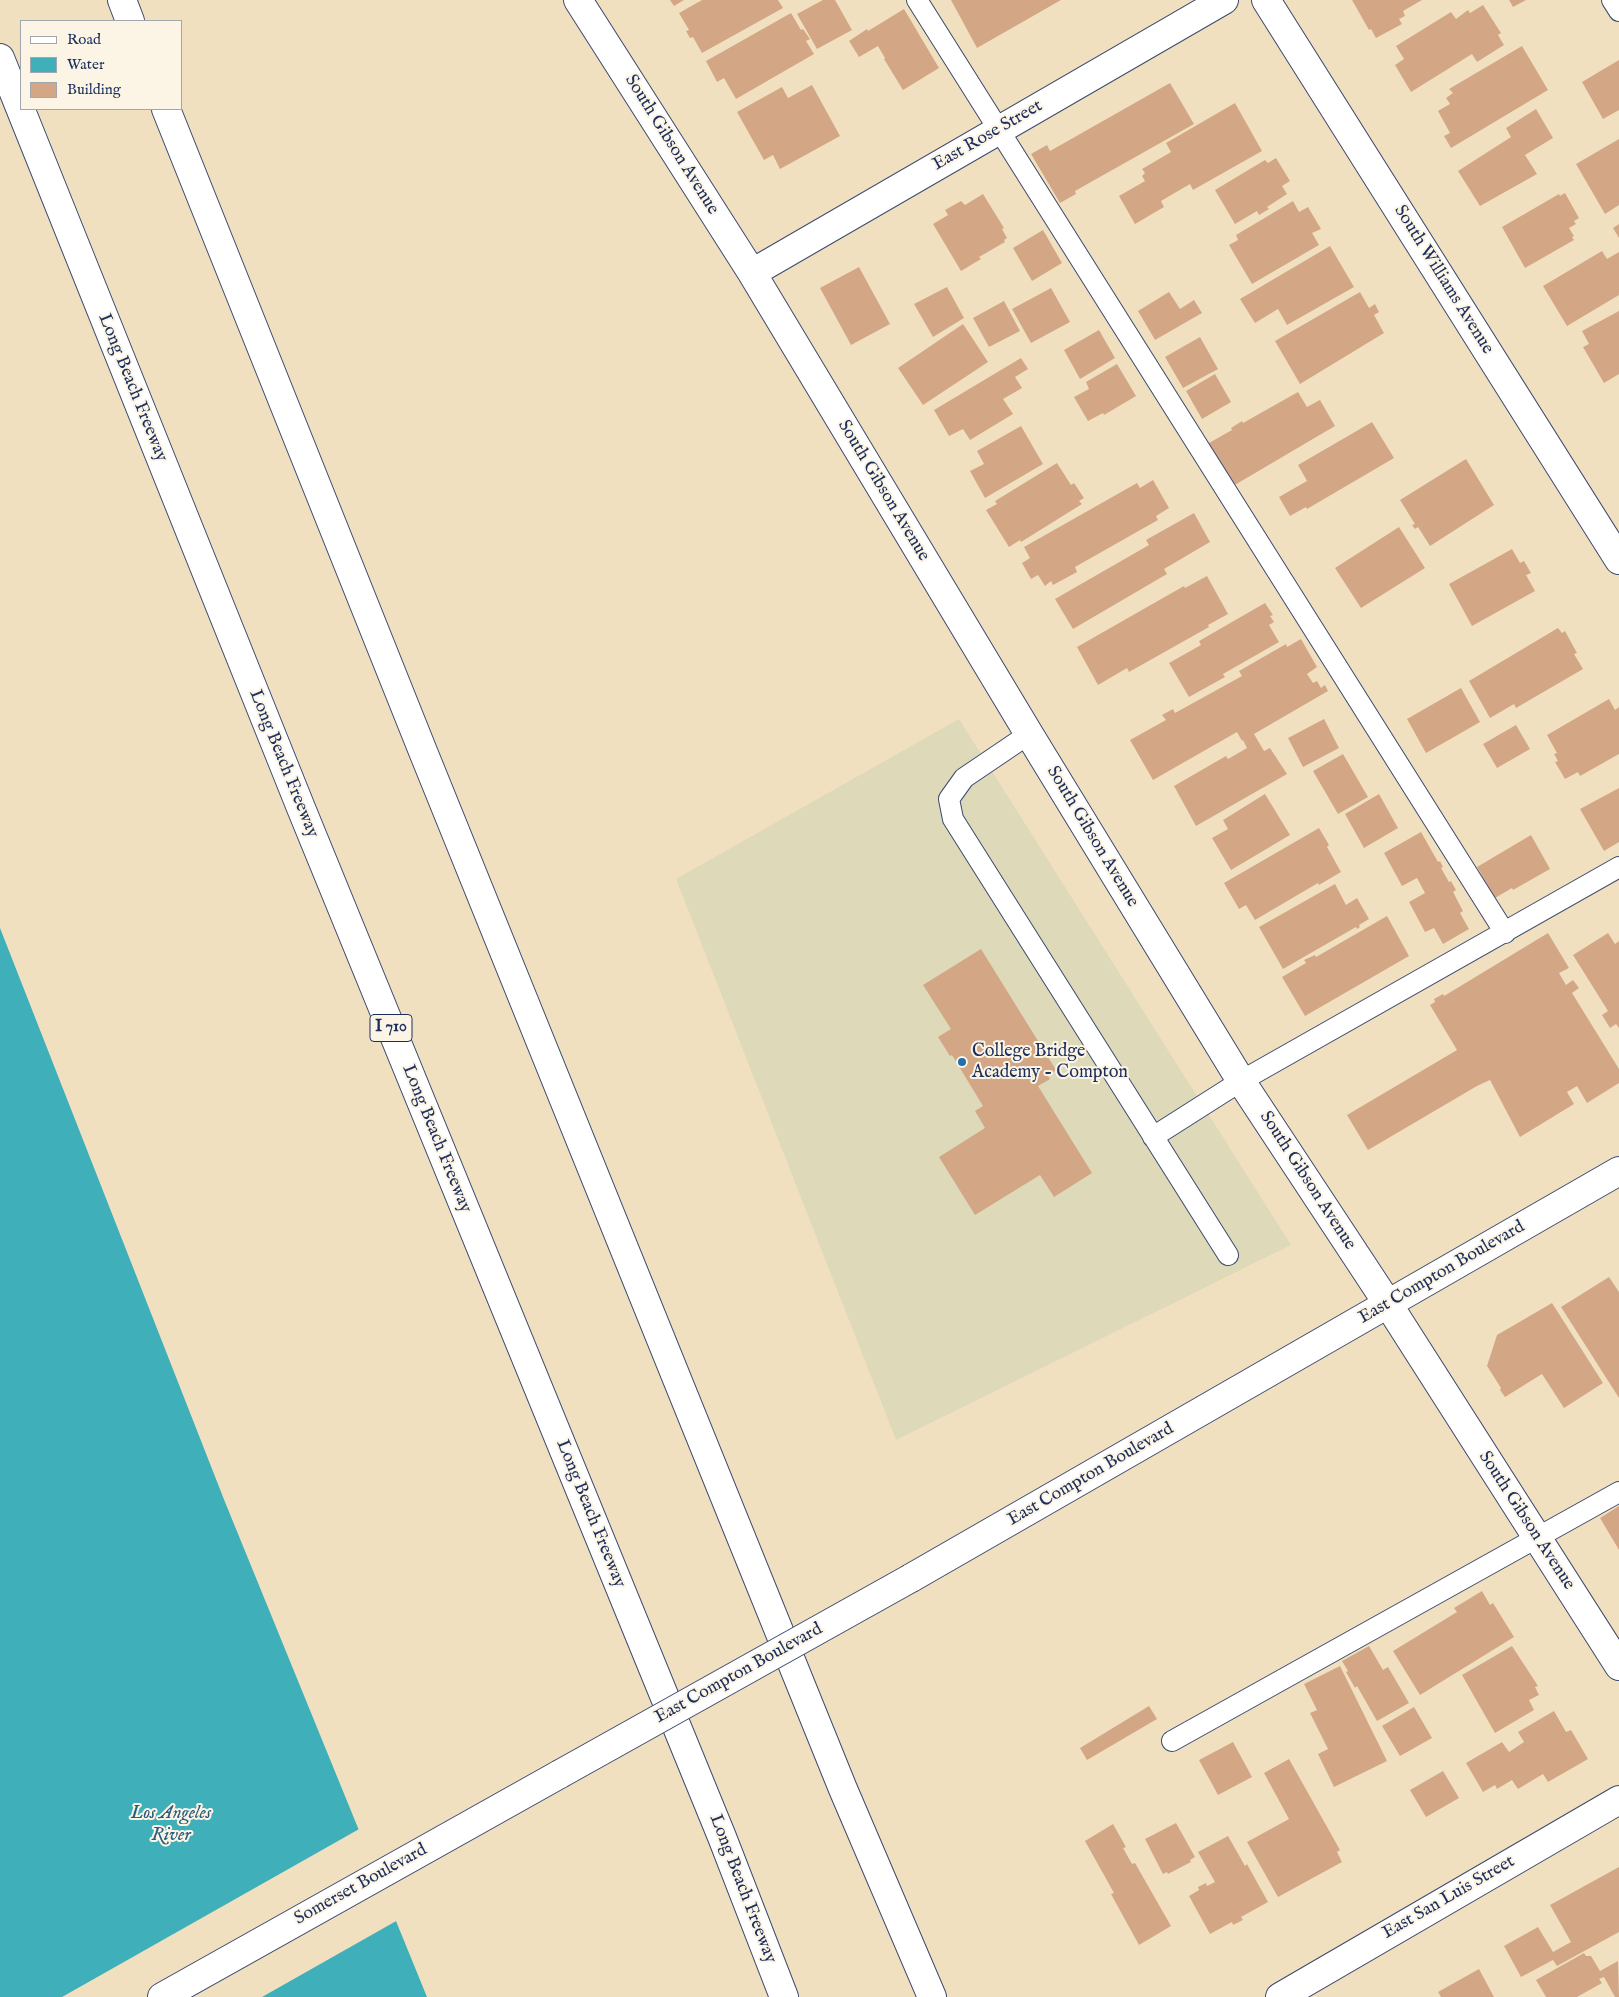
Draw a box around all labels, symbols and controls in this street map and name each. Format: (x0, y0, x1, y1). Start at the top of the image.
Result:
legend (20, 20, 182, 110)
text: Road (67, 30, 101, 49)
text: Water (67, 55, 104, 74)
street label: South Gibson Avenue (619, 71, 723, 219)
text: Building (67, 80, 121, 99)
street label: East Rose Street (929, 96, 1047, 176)
street label: South Williams Avenue (1388, 202, 1498, 358)
street label: Long Beach Freeway (92, 311, 172, 465)
street label: South Gibson Avenue (832, 416, 934, 566)
street label: Long Beach Freeway (243, 687, 323, 841)
street label: South Gibson Avenue (1041, 762, 1143, 912)
road number: I 710 (370, 1014, 412, 1042)
place label: College Bridge Academy - Compton (972, 1041, 1128, 1084)
marker: College Bridge Academy - Compton (956, 1056, 968, 1068)
street label: Long Beach Freeway (396, 1062, 476, 1216)
street label: South Gibson Avenue (1254, 1108, 1360, 1254)
street label: East Compton Boulevard (1355, 1217, 1529, 1329)
street label: East Compton Boulevard (1004, 1419, 1178, 1531)
street label: Long Beach Freeway (550, 1437, 630, 1591)
street label: South Gibson Avenue (1473, 1448, 1579, 1594)
street label: East Compton Boulevard (652, 1619, 826, 1729)
water label: Los Angeles River (131, 1803, 211, 1847)
street label: Long Beach Freeway (704, 1812, 780, 1966)
street label: Somerset Boulevard (291, 1840, 431, 1930)
street label: East San Luis Street (1379, 1851, 1519, 1945)

